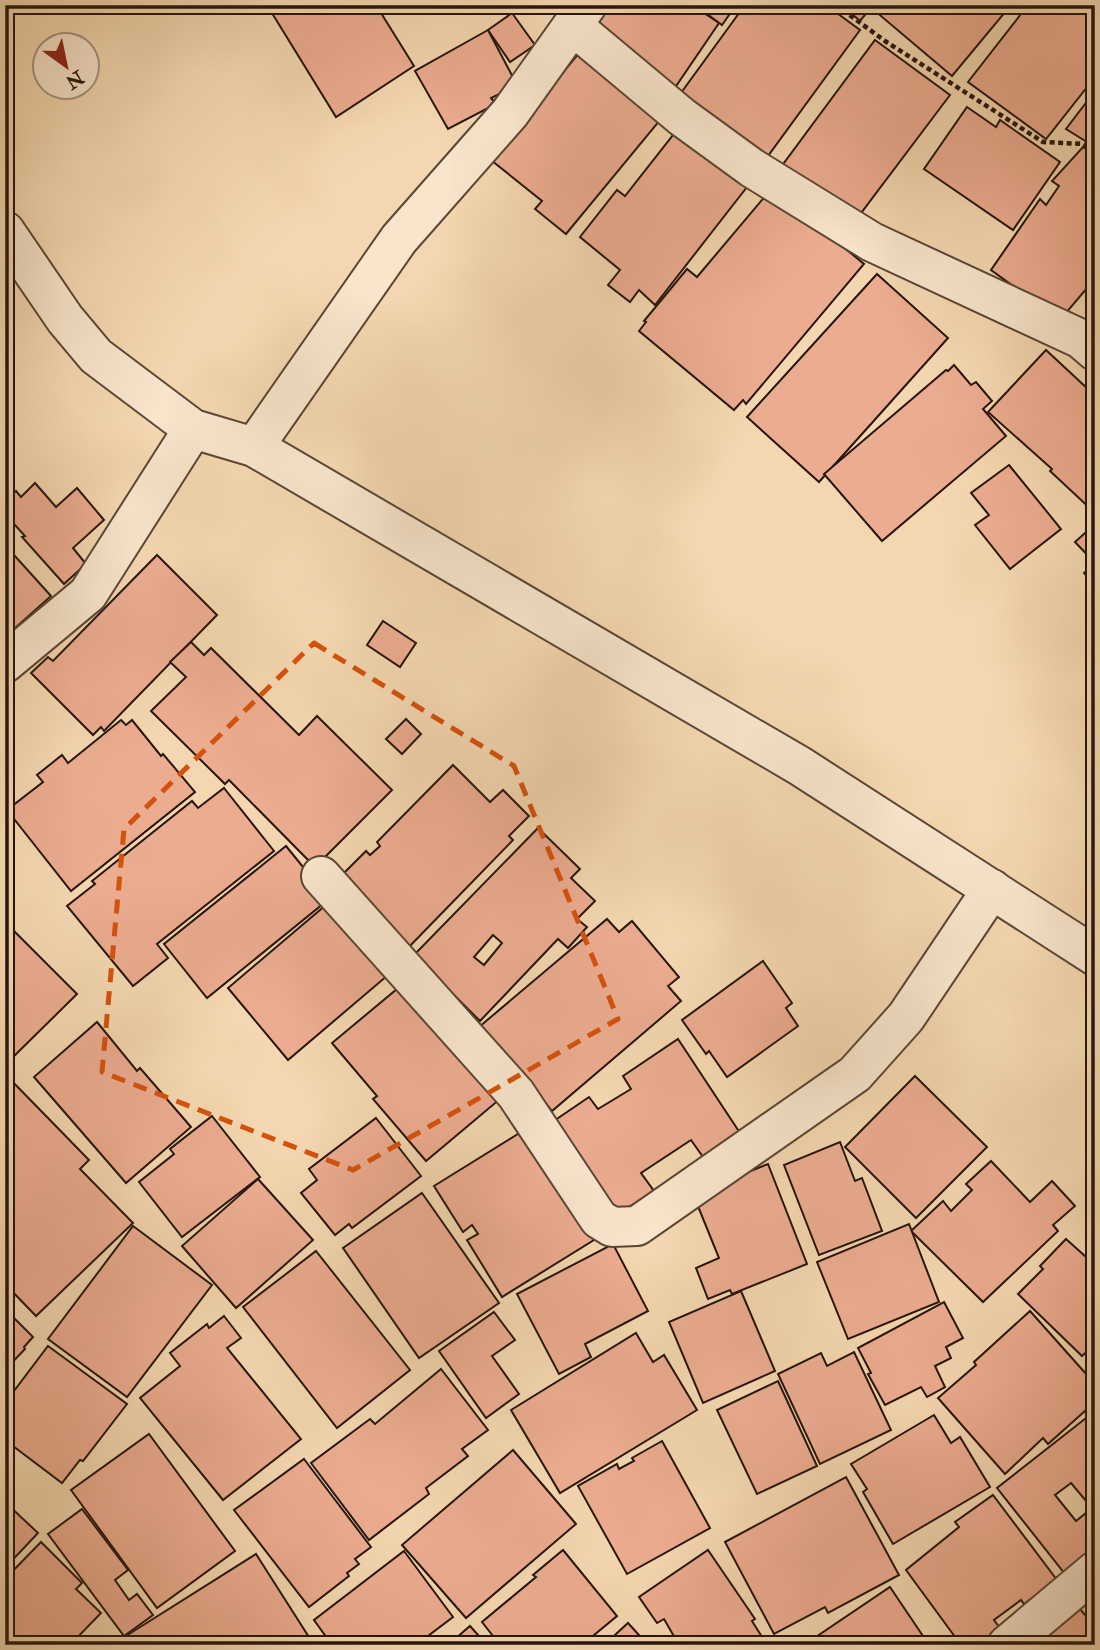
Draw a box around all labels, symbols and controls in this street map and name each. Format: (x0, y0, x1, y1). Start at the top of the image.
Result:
north arrow (32, 32, 102, 102)
text: N (60, 64, 89, 95)

